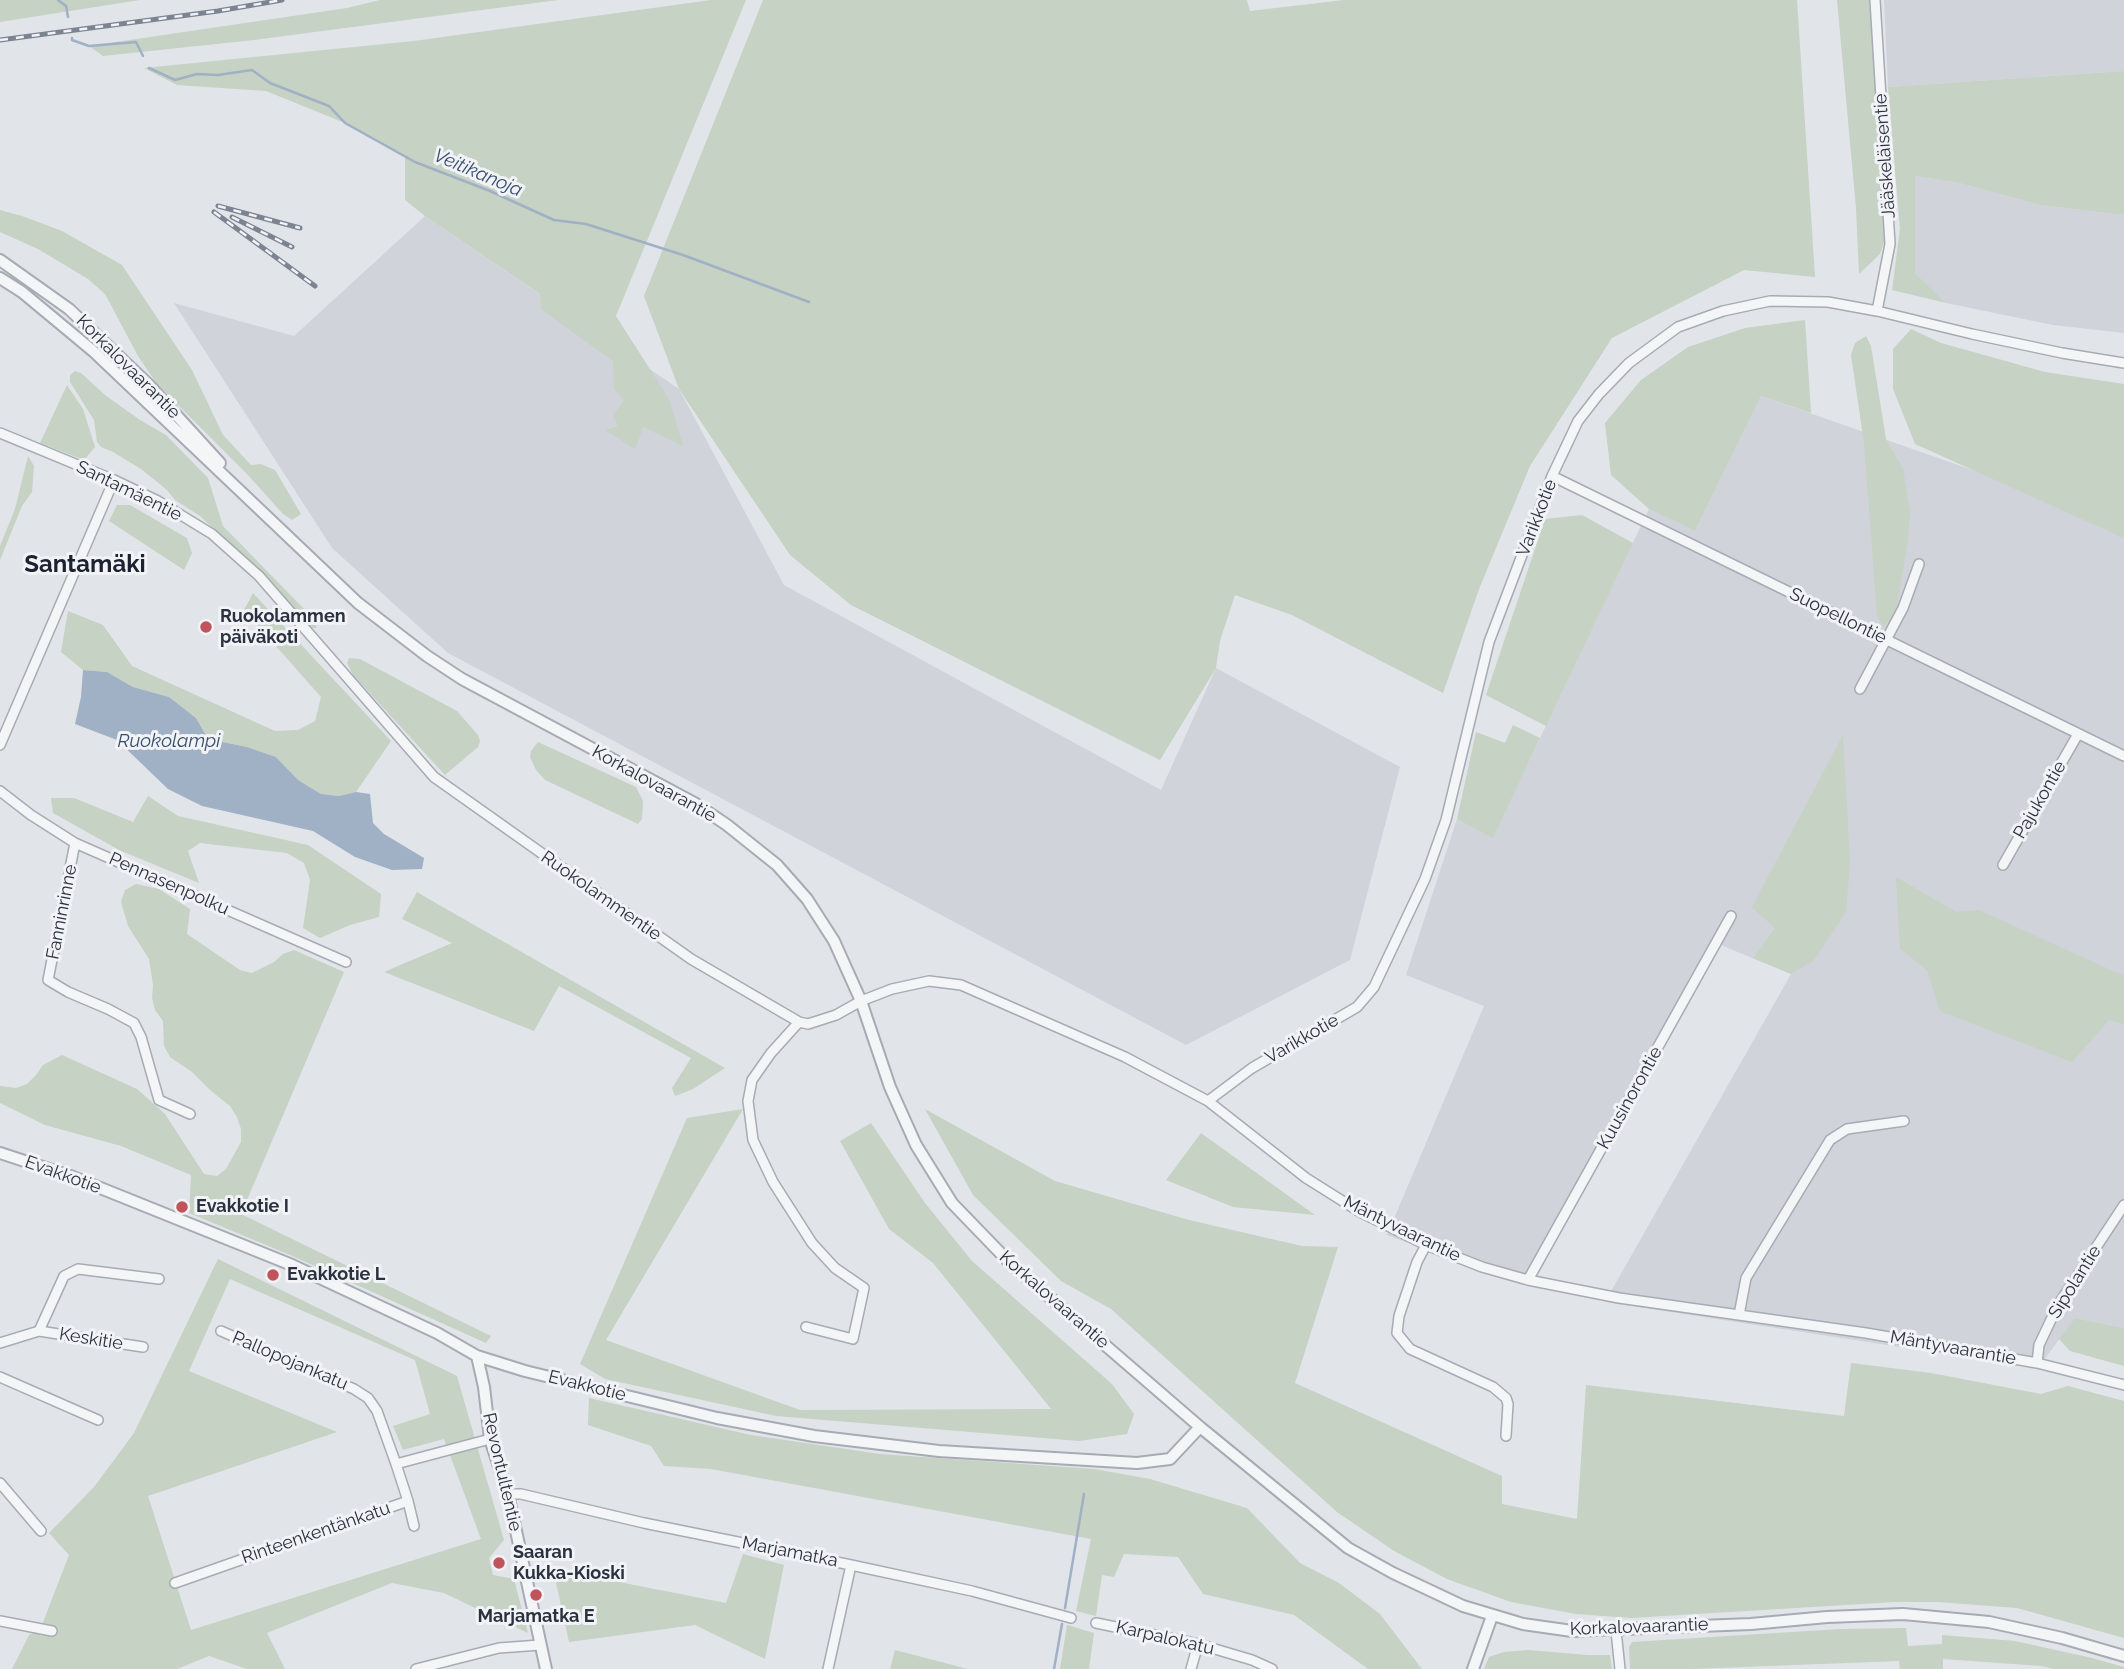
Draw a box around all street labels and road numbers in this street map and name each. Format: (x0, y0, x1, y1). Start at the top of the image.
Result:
street label: Jääskeläisentie (1870, 93, 1900, 219)
street label: Korkalovaarantie (71, 310, 185, 424)
street label: Santamäentie (73, 456, 185, 526)
street label: Varikkotie (1512, 476, 1562, 560)
street label: Suopellontie (1786, 583, 1890, 649)
street label: Korkalovaarantie (588, 741, 720, 827)
street label: Pajukontie (2009, 757, 2071, 843)
street label: Ruokolammentie (537, 846, 665, 946)
street label: Pennasenpolku (106, 848, 232, 920)
street label: Fanninrinne (42, 863, 82, 961)
street label: Varikkotie (1262, 1009, 1342, 1069)
street label: Kuusinorontie (1593, 1043, 1667, 1153)
street label: Evakkotie (22, 1151, 104, 1199)
street label: Mäntyvaarantie (1340, 1191, 1464, 1267)
street label: Sipolantie (2044, 1241, 2106, 1323)
street label: Korkalovaarantie (995, 1246, 1113, 1354)
street label: Keskitie (58, 1323, 124, 1355)
street label: Mäntyvaarantie (1888, 1326, 2018, 1370)
street label: Pallopojankatu (229, 1327, 351, 1395)
street label: Evakkotie (546, 1366, 628, 1406)
street label: Revontultentie (478, 1411, 526, 1533)
street label: Rinteenkentänkatu (239, 1497, 393, 1569)
street label: Marjamatka (740, 1532, 840, 1572)
street label: Korkalovaarantie (1569, 1614, 1709, 1640)
street label: Karpalokatu (1114, 1616, 1216, 1660)

